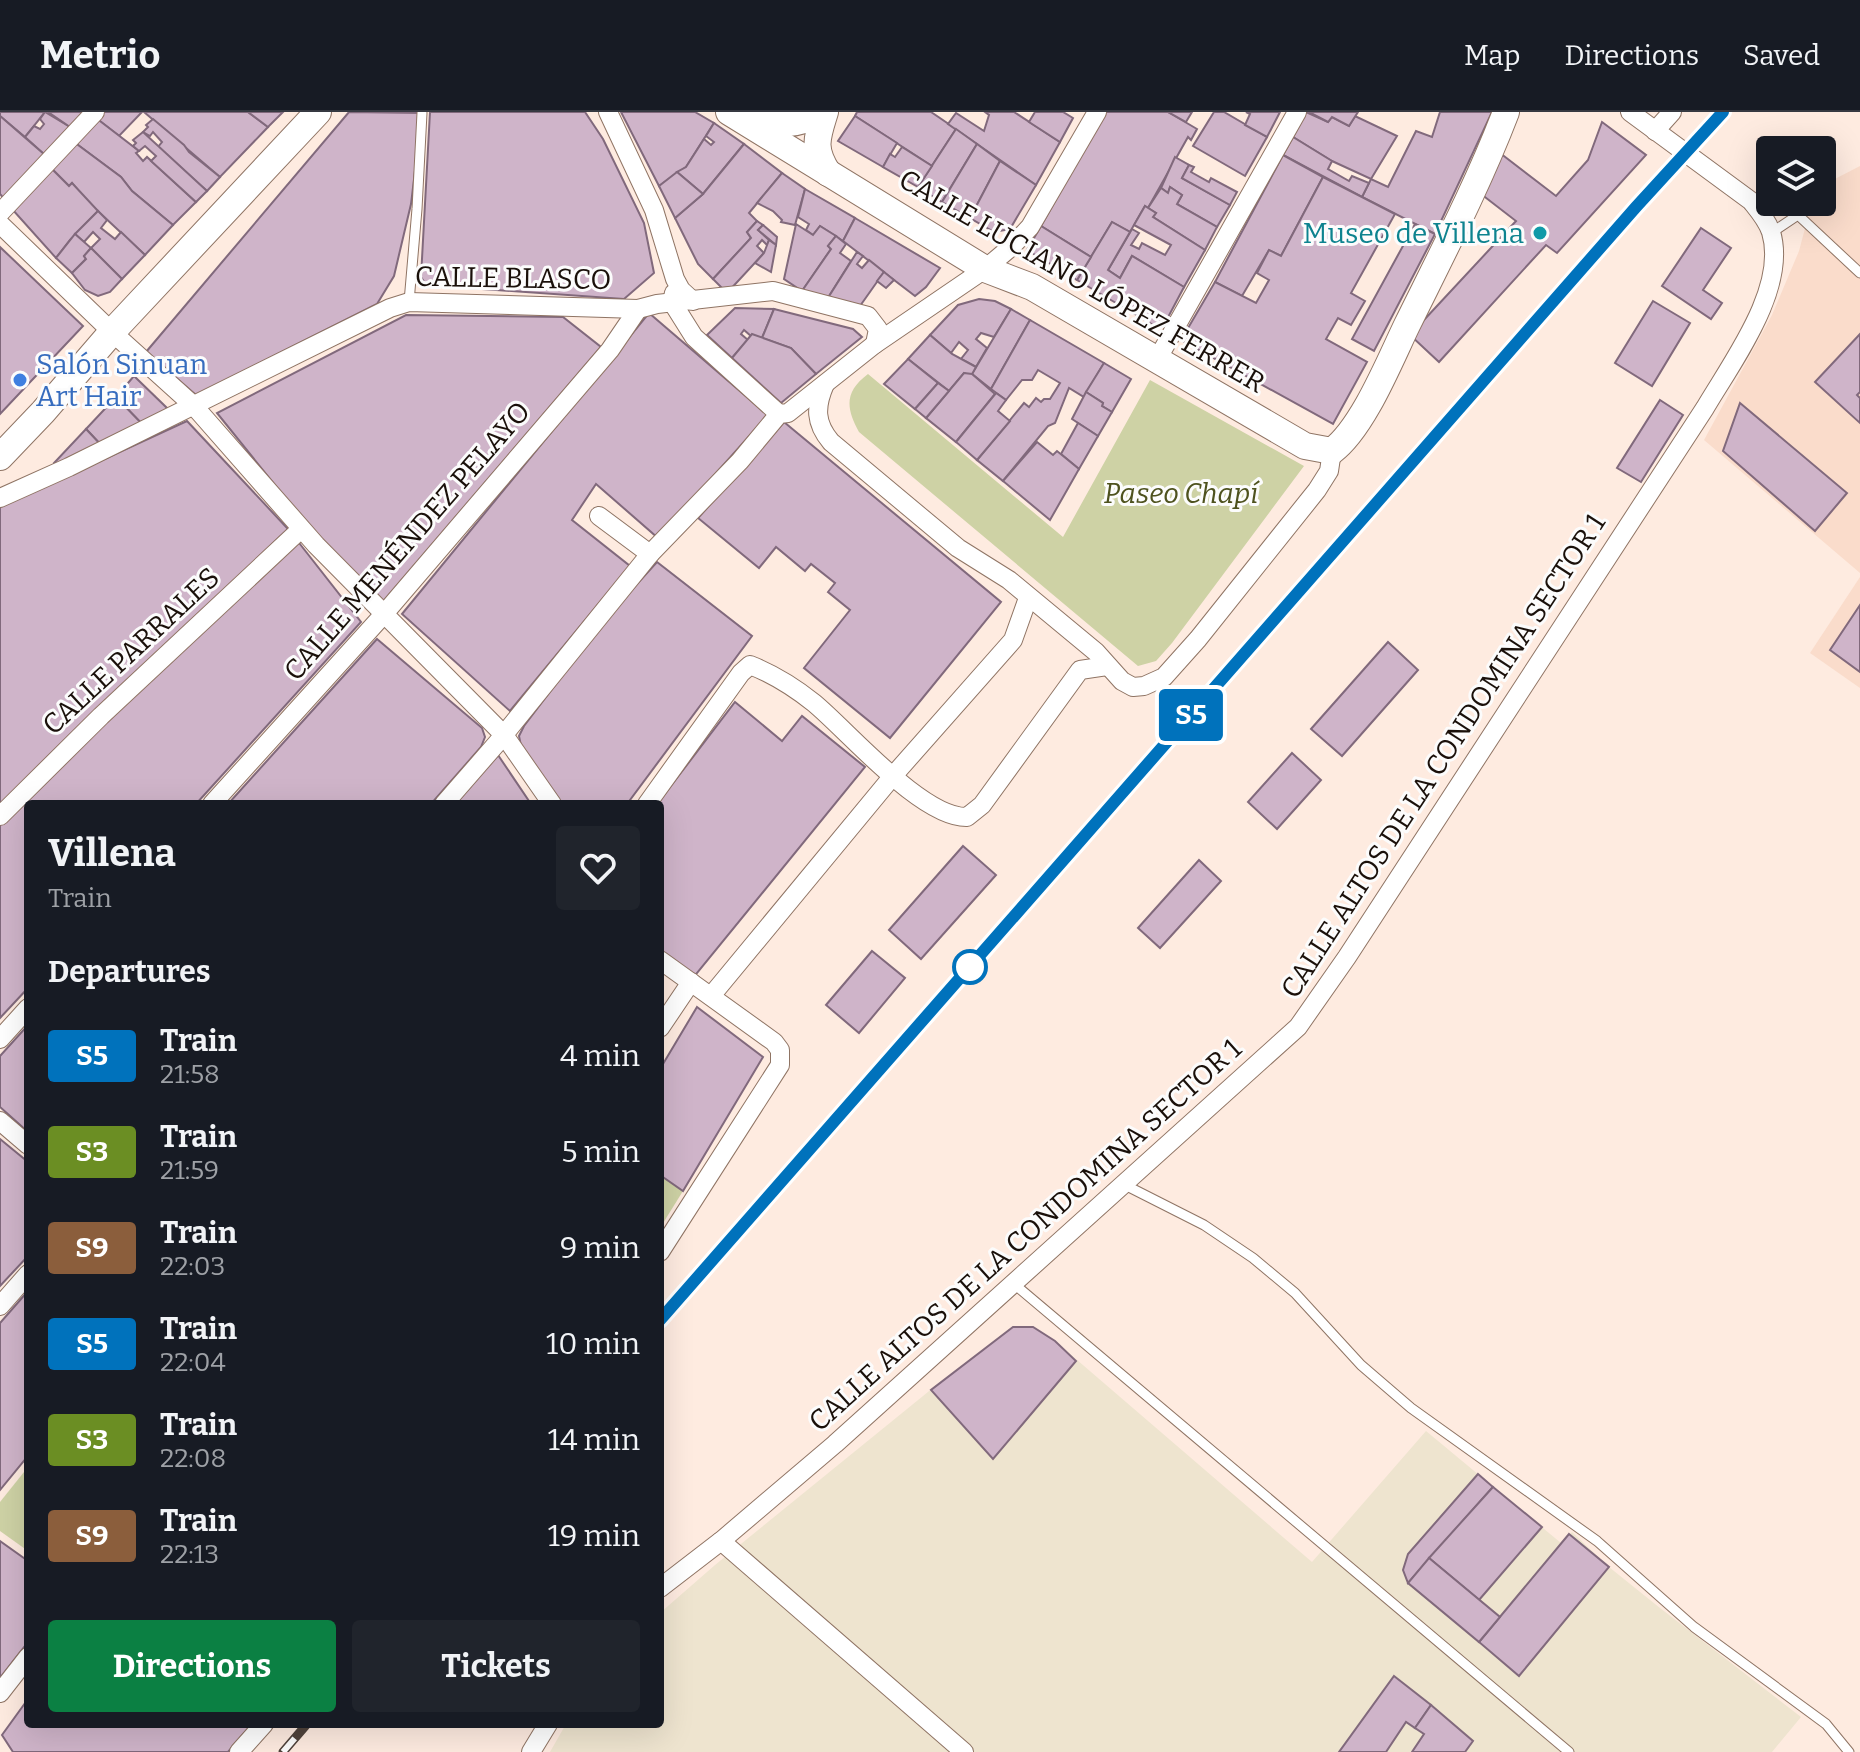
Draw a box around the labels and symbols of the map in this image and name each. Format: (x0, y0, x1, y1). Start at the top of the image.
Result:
street label: CALLE LUCIANO LÓPEZ FERRER (893, 163, 1271, 399)
place label: Museo de Villena (1303, 217, 1524, 250)
marker: Museo de Villena (1531, 224, 1549, 242)
street label: CALLE BLASCO (415, 260, 611, 296)
place label: Salón Sinuan Art Hair (36, 348, 208, 413)
marker: Salón Sinuan Art Hair (11, 371, 29, 389)
street label: CALLE MENÉNDEZ PELAYO (276, 394, 537, 687)
park label: Paseo Chapí (1104, 477, 1260, 510)
street label: CALLE ALTOS DE LA CONDOMINA SECTOR 1 (1274, 507, 1612, 1004)
street label: CALLE PARRALES (36, 561, 226, 741)
line badge: S5 (1155, 689, 1227, 741)
unlabelled marker (953, 950, 987, 984)
street label: CALLE ALTOS DE LA CONDOMINA SECTOR 1 (802, 1032, 1248, 1438)

